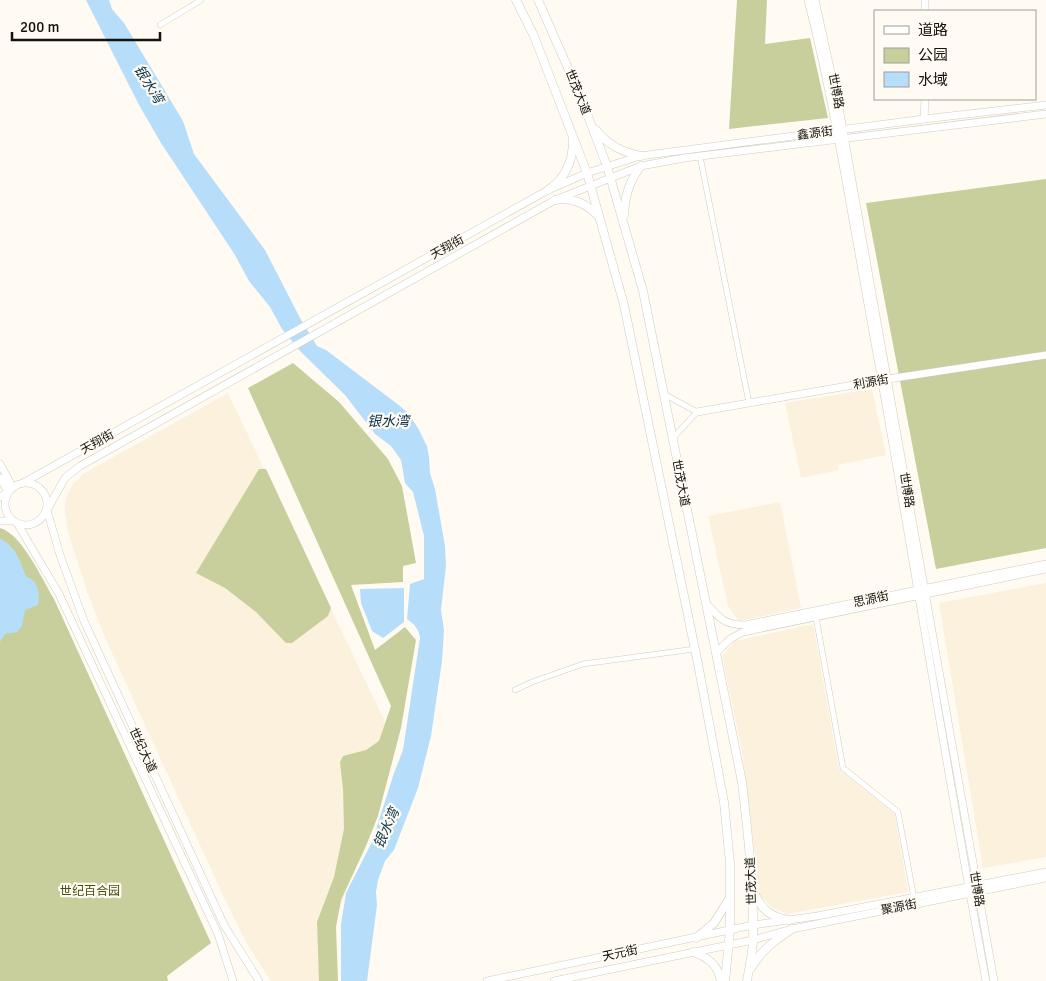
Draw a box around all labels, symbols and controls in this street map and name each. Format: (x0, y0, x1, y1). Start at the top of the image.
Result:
scale bar (12, 10, 160, 42)
legend (874, 10, 1036, 100)
text: 200 m (20, 18, 60, 36)
text: 道路 (918, 21, 948, 39)
text: 公园 (918, 46, 948, 64)
water label: 银水湾 (130, 62, 168, 108)
street label: 世茂大道 (562, 67, 593, 117)
text: 水域 (918, 71, 948, 89)
street label: 世博路 (825, 72, 846, 110)
street label: 鑫源街 (796, 124, 834, 143)
street label: 天翔街 (428, 232, 467, 263)
street label: 利源街 (852, 372, 890, 393)
water label: 银水湾 (367, 413, 411, 430)
street label: 天翔街 (78, 427, 117, 458)
street label: 世茂大道 (669, 458, 692, 508)
street label: 世博路 (896, 471, 917, 509)
street label: 思源街 (852, 588, 890, 611)
street label: 世纪大道 (126, 725, 159, 775)
water label: 银水湾 (370, 804, 404, 851)
street label: 世茂大道 (743, 857, 760, 905)
street label: 世博路 (966, 870, 987, 908)
park label: 世纪百合园 (60, 884, 120, 899)
street label: 聚源街 (880, 897, 918, 918)
street label: 天元街 (601, 942, 639, 965)

